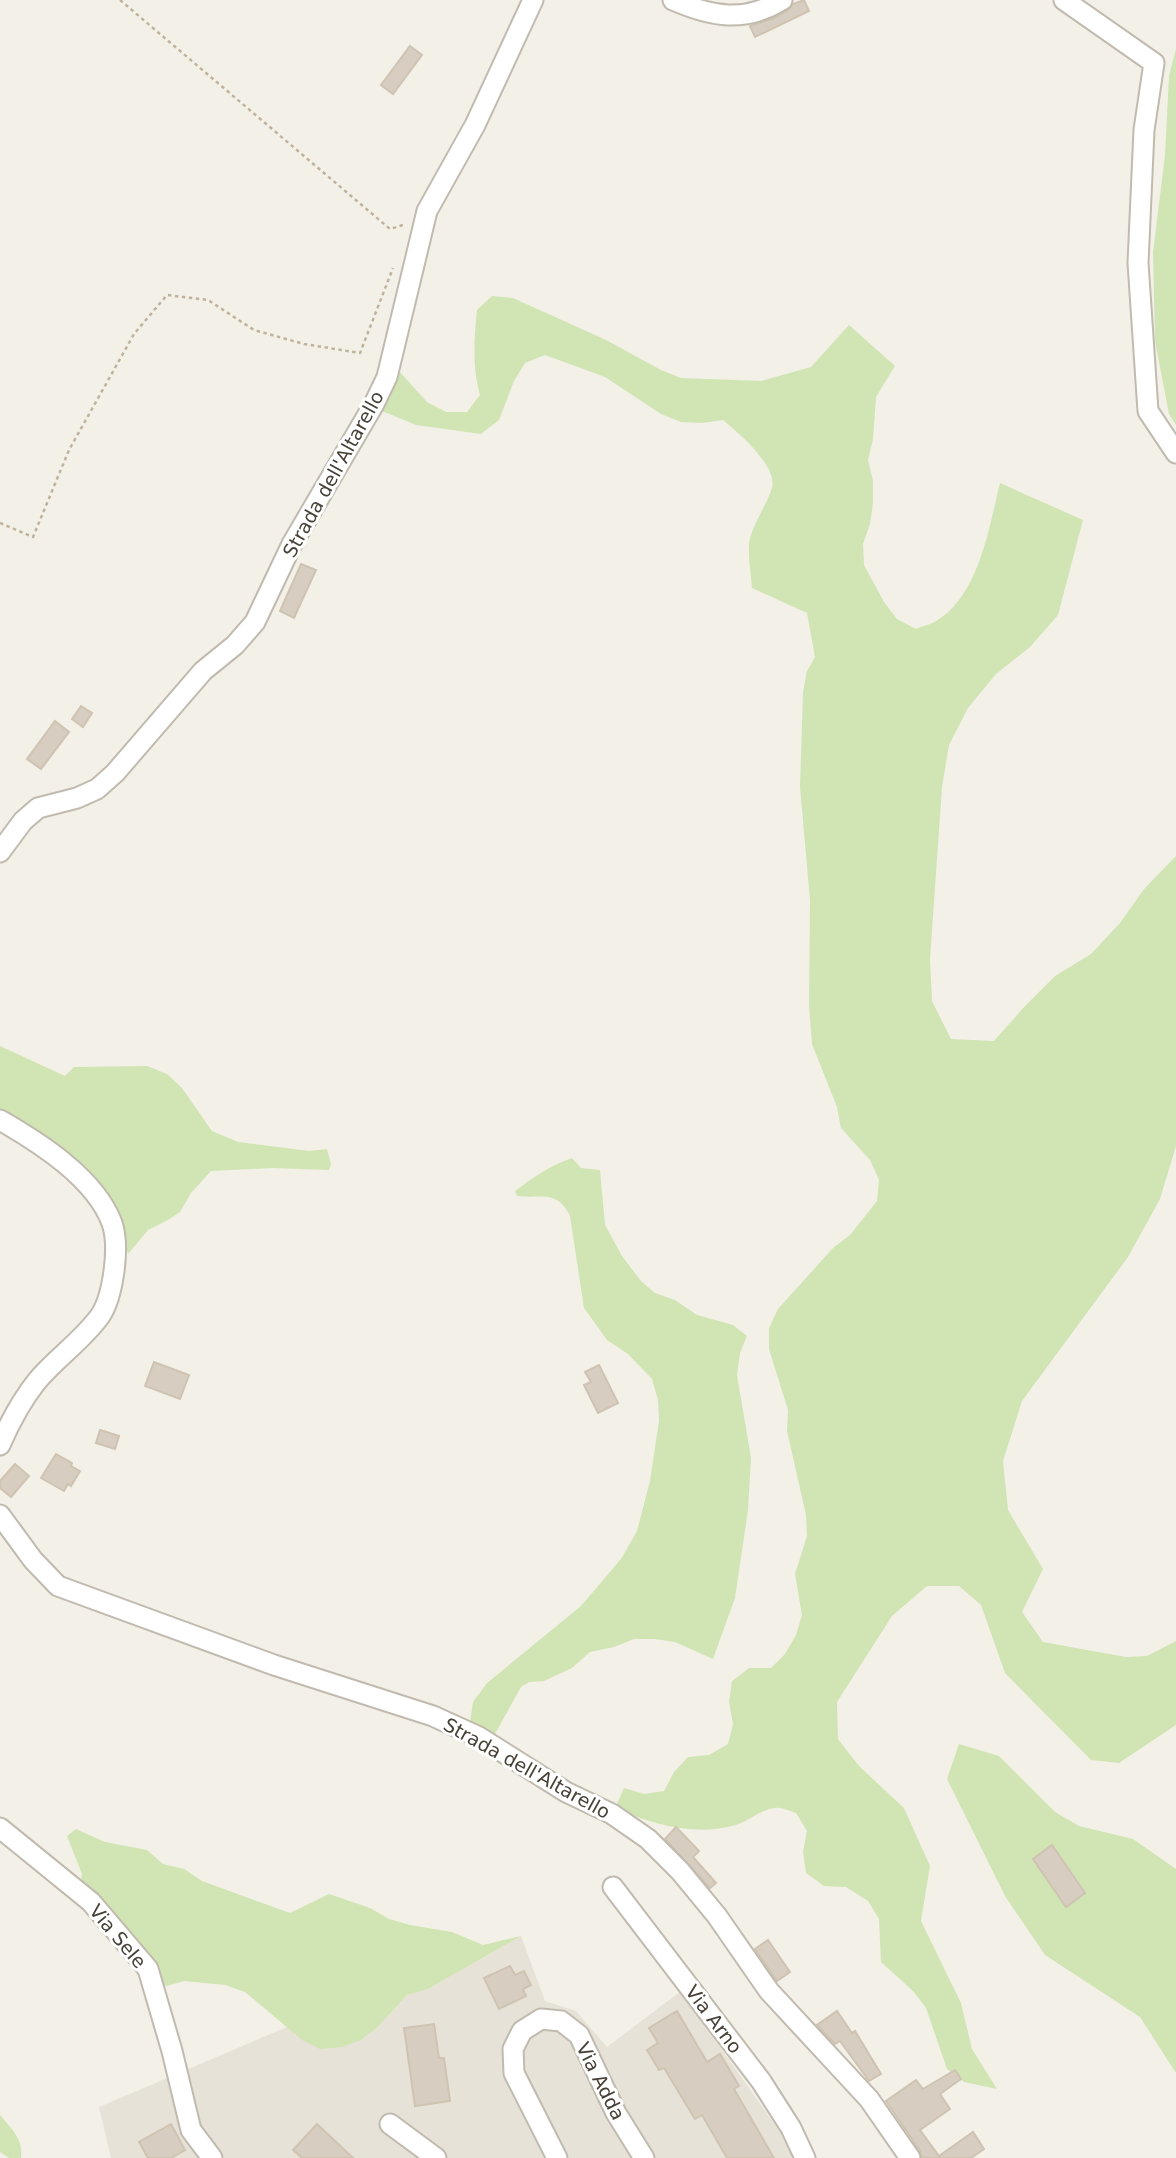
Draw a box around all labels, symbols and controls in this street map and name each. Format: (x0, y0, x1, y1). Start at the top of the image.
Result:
street label: Strada dell'Altarello (278, 387, 388, 561)
street label: Strada dell'Altarello (440, 1713, 614, 1823)
street label: Via Sele (85, 1900, 151, 1972)
street label: Via Arno (681, 1981, 747, 2057)
street label: Via Adda (572, 2039, 630, 2123)

